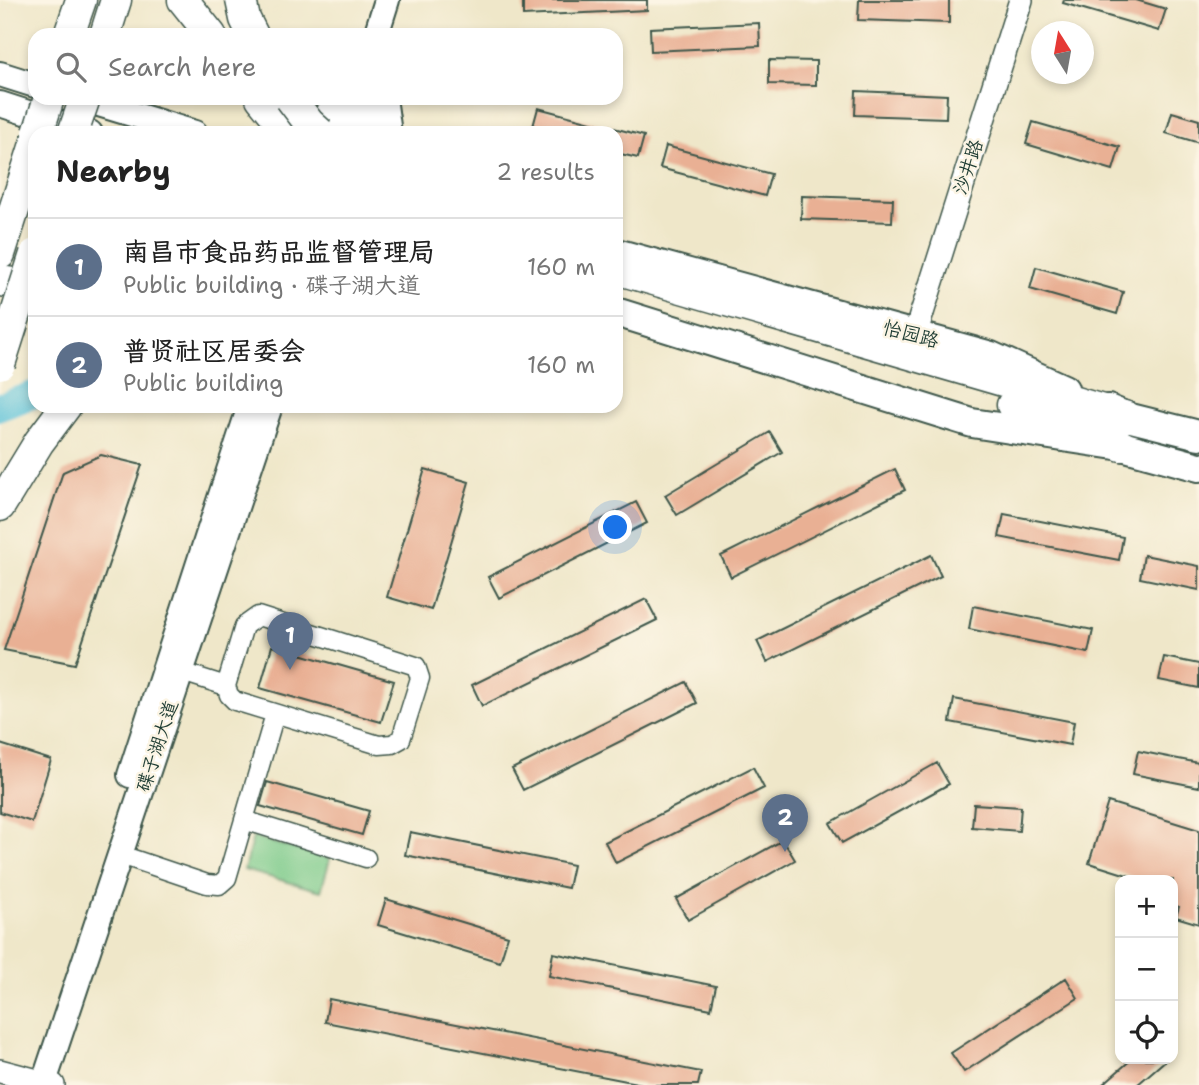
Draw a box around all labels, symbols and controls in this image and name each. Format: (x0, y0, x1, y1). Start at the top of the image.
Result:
north arrow (1031, 21, 1094, 84)
search box (28, 28, 623, 105)
icon: search (52, 48, 90, 86)
text: Search here (108, 49, 257, 84)
street label: 沙井路 (947, 136, 989, 198)
text: Nearby (56, 151, 171, 192)
text: 2 results (496, 157, 595, 187)
text: 南昌市食品药品监督管理局 (123, 234, 435, 269)
text: 1 (74, 252, 84, 282)
text: 160 m (527, 252, 595, 282)
text: Public building · 碟子湖大道 (123, 270, 420, 300)
street label: 怡园路 (880, 315, 942, 353)
text: 普贤社区居委会 (123, 333, 305, 368)
text: 2 (71, 350, 87, 380)
text: 160 m (527, 350, 595, 380)
text: Public building (123, 368, 283, 398)
your location (598, 510, 632, 544)
pin: 1 (267, 612, 313, 670)
street label: 碟子湖大道 (130, 697, 184, 795)
pin: 2 (762, 794, 808, 852)
map controls (1115, 875, 1178, 1064)
button: + (1115, 875, 1178, 938)
button: − (1115, 938, 1178, 1001)
button: locate (1115, 1001, 1178, 1064)

